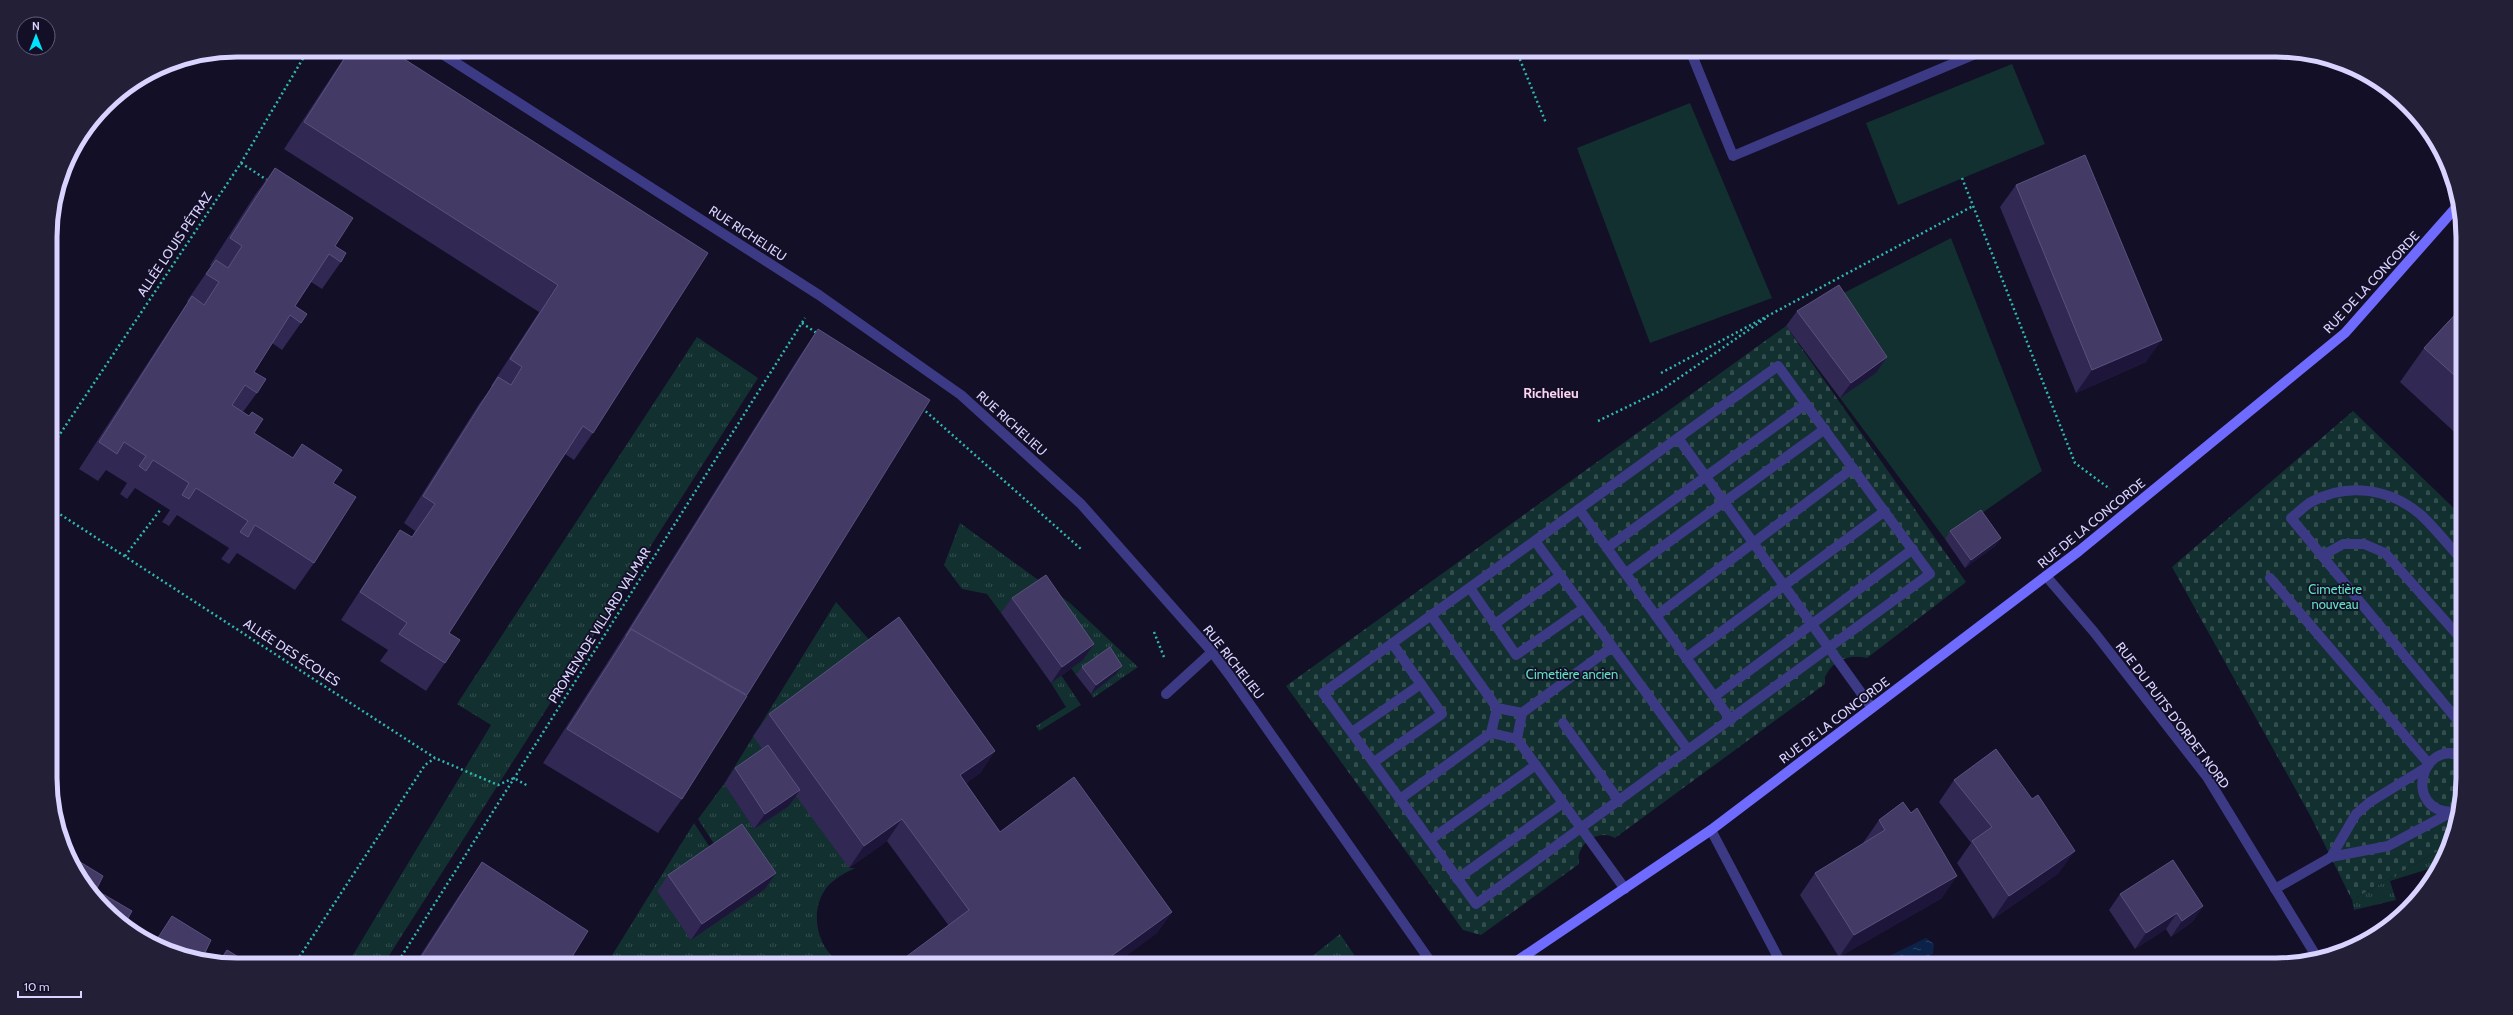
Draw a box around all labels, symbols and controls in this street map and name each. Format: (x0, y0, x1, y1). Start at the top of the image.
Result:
north arrow (16, 16, 56, 56)
text: N (32, 19, 40, 33)
street label: ALLÉE LOUIS PÉTRAZ (132, 188, 215, 299)
street label: RUE RICHELIEU (706, 202, 790, 264)
street label: RUE DE LA CONCORDE (2320, 228, 2422, 336)
district label: Richelieu (1523, 384, 1579, 402)
street label: RUE RICHELIEU (973, 387, 1051, 459)
street label: RUE DE LA CONCORDE (2034, 475, 2148, 571)
street label: PROMENADE VILLARD VALMAR (544, 544, 654, 706)
park label: Cimetière nouveau (2308, 581, 2362, 612)
street label: ALLÉE DES ÉCOLES (241, 614, 344, 689)
street label: RUE RICHELIEU (1200, 622, 1268, 702)
street label: RUE DU PUITS D'ORDET NORD (2113, 639, 2233, 791)
park label: Cimetière ancien (1526, 666, 1618, 682)
street label: RUE DE LA CONCORDE (1776, 673, 1892, 767)
scale bar (18, 973, 81, 999)
text: 10 m (24, 979, 50, 994)

